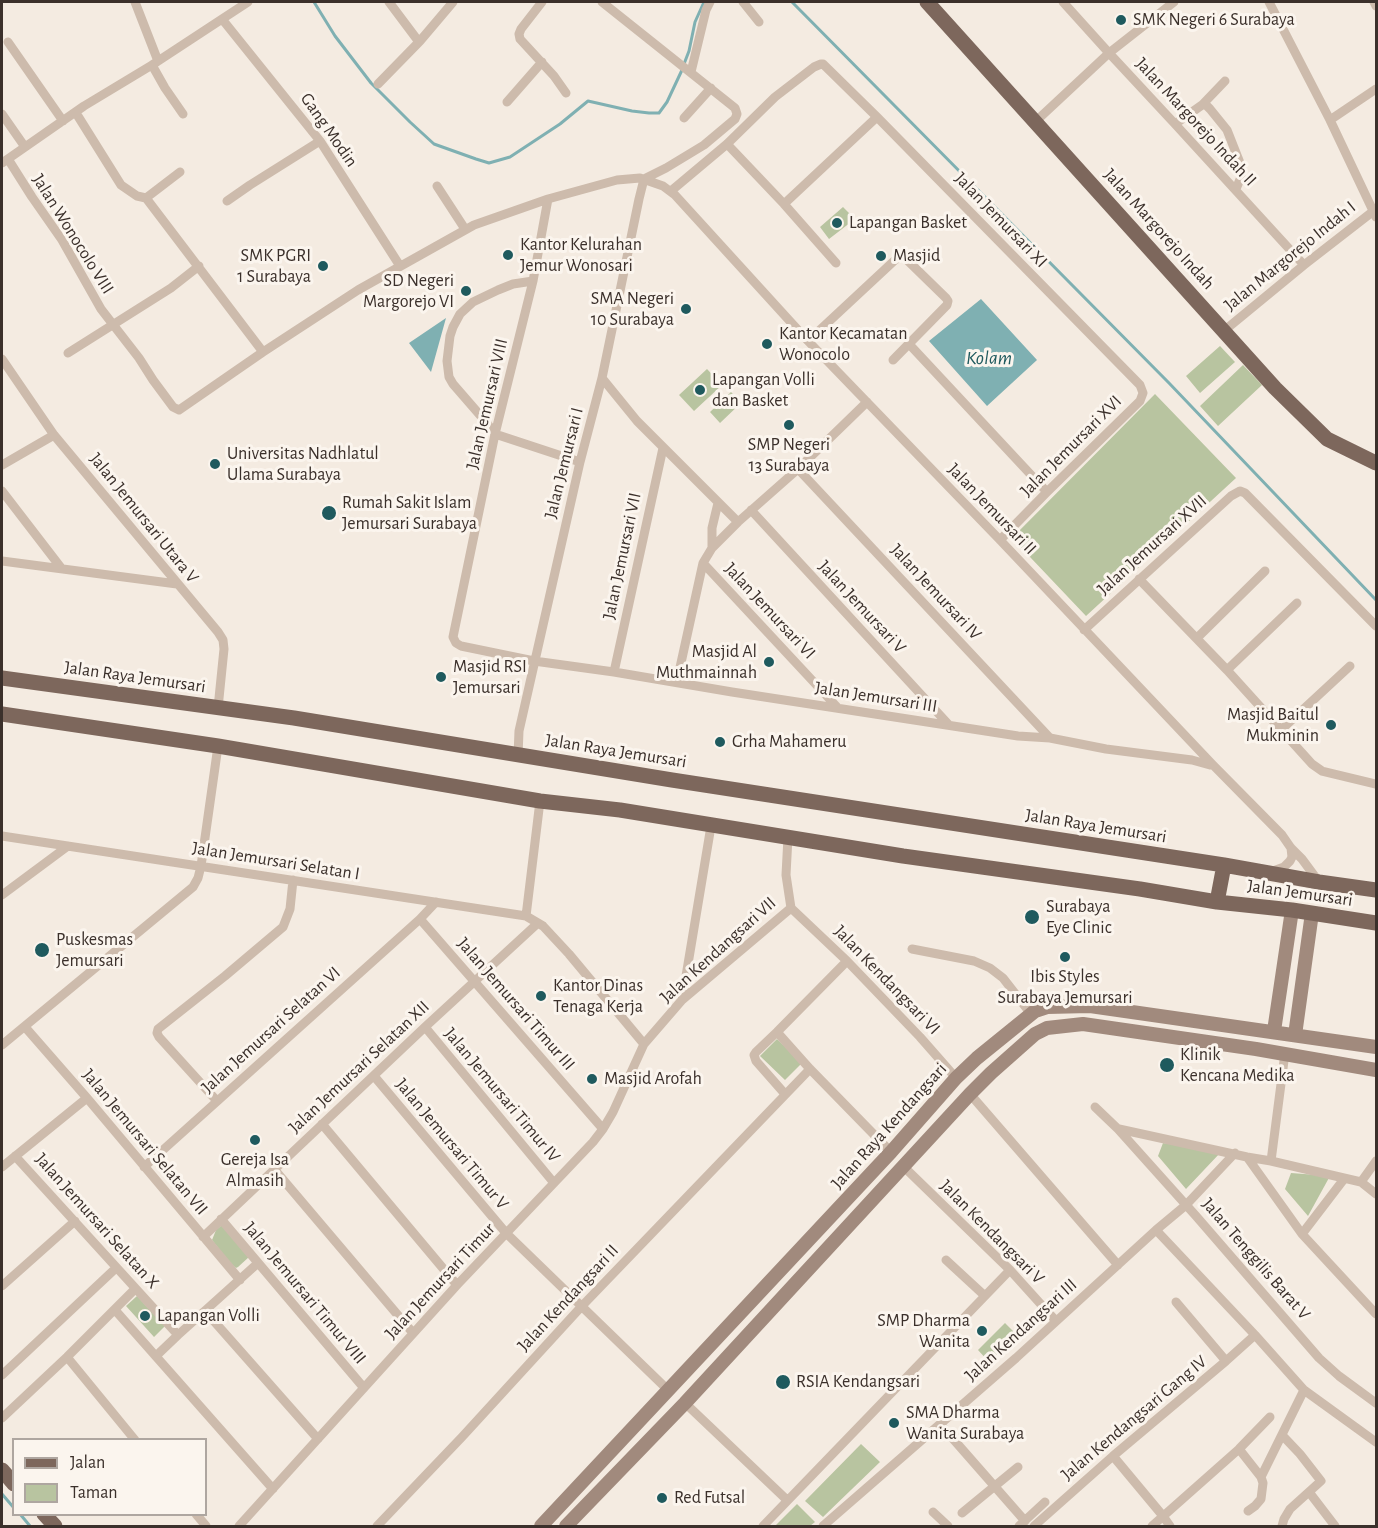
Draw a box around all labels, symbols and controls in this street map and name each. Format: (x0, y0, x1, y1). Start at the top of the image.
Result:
place label: SMK Negeri 6 Surabaya (1133, 9, 1295, 31)
marker: SMK Negeri 6 Surabaya (1114, 13, 1128, 27)
street label: Jalan Margorejo Indah II (1131, 53, 1261, 191)
street label: Gang Modin (296, 89, 362, 171)
street label: Jalan Margorejo Indah (1099, 164, 1219, 294)
street label: Jalan Jemursari XI (950, 168, 1052, 272)
street label: Jalan Wonocolo VIII (28, 170, 118, 298)
street label: Jalan Margorejo Indah I (1220, 196, 1360, 316)
place label: Lapangan Basket (849, 212, 967, 234)
marker: Lapangan Basket (830, 216, 844, 230)
place label: Kantor Kelurahan Jemur Wonosari (520, 234, 642, 276)
place label: SMK PGRI 1 Surabaya (237, 245, 311, 288)
place label: Masjid (893, 245, 940, 267)
marker: Kantor Kelurahan Jemur Wonosari (501, 248, 515, 262)
marker: Masjid (874, 249, 888, 263)
marker: SMK PGRI 1 Surabaya (316, 259, 330, 273)
place label: SD Negeri Margorejo VI (363, 270, 454, 312)
marker: SD Negeri Margorejo VI (459, 284, 473, 298)
place label: SMA Negeri 10 Surabaya (591, 288, 674, 330)
marker: SMA Negeri 10 Surabaya (679, 302, 693, 316)
place label: Kantor Kecamatan Wonocolo (779, 323, 908, 366)
street label: Jalan Jemursari VIII (461, 336, 513, 472)
marker: Kantor Kecamatan Wonocolo (760, 337, 774, 351)
water label: Kolam (966, 346, 1012, 370)
place label: Lapangan Volli dan Basket (712, 369, 815, 412)
marker: Lapangan Volli dan Basket (693, 383, 707, 397)
street label: Jalan Jemursari XVI (1016, 391, 1126, 501)
street label: Jalan Jemursari I (540, 405, 588, 521)
marker: SMP Negeri 13 Surabaya (782, 418, 796, 432)
place label: SMP Negeri 13 Surabaya (748, 434, 830, 476)
place label: Universitas Nadhlatul Ulama Surabaya (227, 443, 379, 486)
street label: Jalan Jemursari Utara V (85, 449, 203, 587)
marker: Universitas Nadhlatul Ulama Surabaya (208, 457, 222, 471)
street label: Jalan Jemursari II (943, 459, 1041, 559)
street label: Jalan Jemursari XVII (1093, 490, 1211, 600)
street label: Jalan Jemursari VII (598, 491, 646, 621)
place label: Rumah Sakit Islam Jemursari Surabaya (342, 492, 477, 534)
marker: Rumah Sakit Islam Jemursari Surabaya (320, 504, 338, 522)
street label: Jalan Jemursari IV (886, 539, 986, 645)
street label: Jalan Jemursari V (813, 556, 911, 658)
street label: Jalan Jemursari VI (720, 558, 820, 664)
place label: Masjid Al Muthmainnah (656, 641, 757, 684)
marker: Masjid Al Muthmainnah (762, 655, 776, 669)
street label: Jalan Raya Jemursari (63, 656, 207, 698)
place label: Masjid RSI Jemursari (453, 656, 527, 698)
marker: Masjid RSI Jemursari (434, 670, 448, 684)
street label: Jalan Jemursari III (813, 677, 939, 717)
place label: Masjid Baitul Mukminin (1227, 704, 1319, 746)
marker: Masjid Baitul Mukminin (1324, 718, 1338, 732)
street label: Jalan Raya Jemursari (544, 729, 688, 773)
place label: Grha Mahameru (732, 731, 846, 753)
marker: Grha Mahameru (713, 735, 727, 749)
street label: Jalan Raya Jemursari (1024, 804, 1168, 848)
street label: Jalan Jemursari Selatan I (191, 837, 361, 885)
street label: Jalan Jemursari (1246, 875, 1354, 911)
street label: Jalan Kendangsari VII (656, 892, 780, 1008)
place label: Surabaya Eye Clinic (1046, 896, 1112, 938)
marker: Surabaya Eye Clinic (1023, 908, 1041, 926)
street label: Jalan Kendangsari VI (829, 921, 945, 1039)
place label: Puskesmas Jemursari (56, 929, 133, 972)
street label: Jalan Jemursari Timur III (452, 933, 580, 1075)
marker: Puskesmas Jemursari (33, 941, 51, 959)
marker: Ibis Styles Surabaya Jemursari (1058, 950, 1072, 964)
street label: Jalan Jemursari Selatan VI (197, 962, 345, 1098)
place label: Ibis Styles Surabaya Jemursari (997, 966, 1133, 1008)
place label: Kantor Dinas Tenaga Kerja (553, 975, 643, 1018)
marker: Kantor Dinas Tenaga Kerja (534, 989, 548, 1003)
street label: Jalan Jemursari Selatan XII (284, 996, 434, 1138)
street label: Jalan Jemursari Timur IV (439, 1023, 565, 1167)
place label: Klinik Kencana Medika (1180, 1044, 1294, 1086)
marker: Klinik Kencana Medika (1158, 1056, 1176, 1074)
street label: Jalan Raya Kendangsari (827, 1058, 951, 1194)
street label: Jalan Jemursari Selatan VII (78, 1065, 212, 1219)
place label: Masjid Arofah (604, 1068, 702, 1090)
marker: Masjid Arofah (585, 1072, 599, 1086)
street label: Jalan Jemursari Timur V (391, 1074, 513, 1214)
marker: Gereja Isa Almasih (248, 1133, 262, 1147)
street label: Jalan Jemursari Selatan X (30, 1149, 164, 1293)
place label: Gereja Isa Almasih (221, 1149, 289, 1192)
street label: Jalan Kendangsari V (935, 1175, 1049, 1289)
street label: Jalan Tenggilis Barat V (1197, 1194, 1315, 1324)
street label: Jalan Jemursari Timur VIII (239, 1217, 371, 1369)
street label: Jalan Jemursari Timur (380, 1218, 500, 1344)
street label: Jalan Kendangsari II (513, 1240, 623, 1356)
street label: Jalan Kendangsari III (961, 1274, 1081, 1386)
place label: Lapangan Volli (157, 1305, 260, 1327)
marker: Lapangan Volli (138, 1309, 152, 1323)
place label: SMP Dharma Wanita (877, 1310, 970, 1352)
marker: SMP Dharma Wanita (975, 1324, 989, 1338)
street label: Jalan Kendangsari Gang IV (1057, 1351, 1211, 1485)
place label: RSIA Kendangsari (796, 1371, 920, 1393)
marker: RSIA Kendangsari (774, 1373, 792, 1391)
place label: SMA Dharma Wanita Surabaya (906, 1402, 1024, 1444)
marker: SMA Dharma Wanita Surabaya (887, 1416, 901, 1430)
legend (12, 1438, 207, 1516)
text: Jalan (70, 1454, 105, 1472)
text: Taman (70, 1484, 118, 1502)
place label: Red Futsal (674, 1487, 745, 1509)
marker: Red Futsal (655, 1491, 669, 1505)

